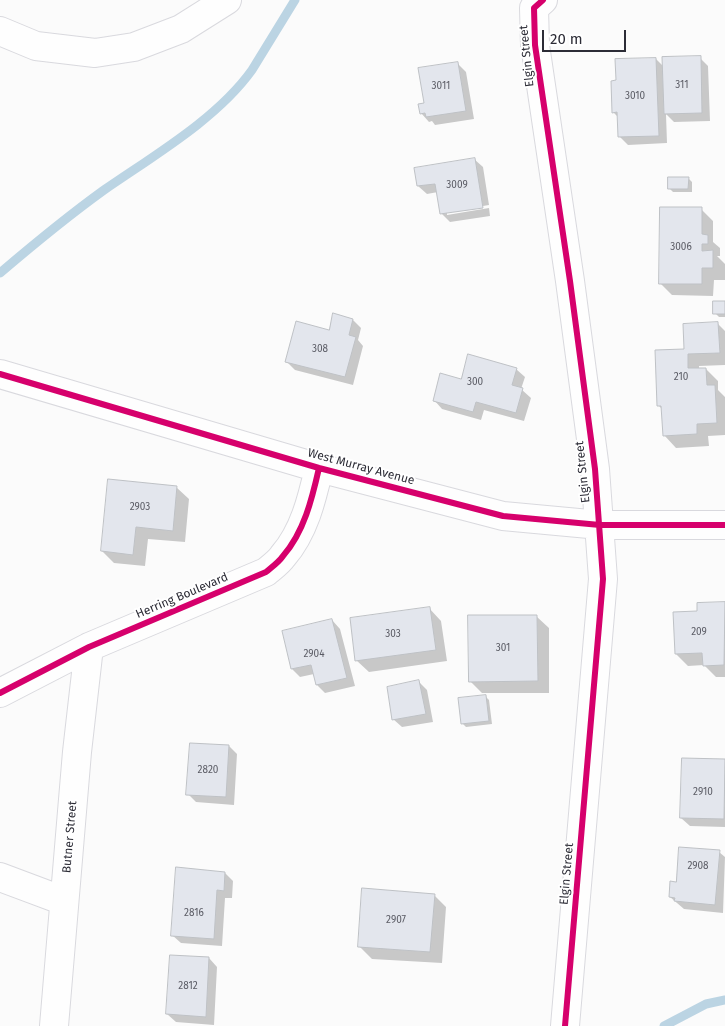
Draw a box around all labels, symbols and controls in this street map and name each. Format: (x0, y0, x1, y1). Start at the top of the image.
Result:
scale bar (545, 20, 629, 52)
street label: Elgin Street (517, 24, 537, 88)
text: 20 m (550, 30, 583, 48)
house number: 311 (675, 79, 689, 91)
house number: 3011 (432, 80, 450, 92)
house number: 3010 (625, 90, 645, 102)
house number: 3009 (446, 179, 468, 191)
house number: 3006 (670, 241, 692, 253)
house number: 308 (312, 343, 328, 355)
house number: 210 (674, 371, 688, 383)
house number: 300 (467, 376, 483, 388)
street label: Elgin Street (573, 440, 593, 504)
street label: West Murray Avenue (306, 446, 416, 488)
house number: 2903 (130, 501, 150, 513)
street label: Herring Boulevard (134, 570, 230, 622)
house number: 209 (691, 626, 707, 638)
house number: 303 (385, 628, 401, 640)
house number: 301 (496, 642, 510, 654)
house number: 2904 (304, 648, 324, 660)
house number: 2820 (198, 764, 218, 776)
house number: 2910 (693, 786, 713, 798)
street label: Butner Street (60, 800, 80, 874)
street label: Elgin Street (557, 842, 577, 906)
house number: 2908 (687, 860, 709, 872)
house number: 2816 (184, 907, 204, 919)
house number: 2907 (386, 914, 406, 926)
house number: 2812 (178, 980, 198, 992)

